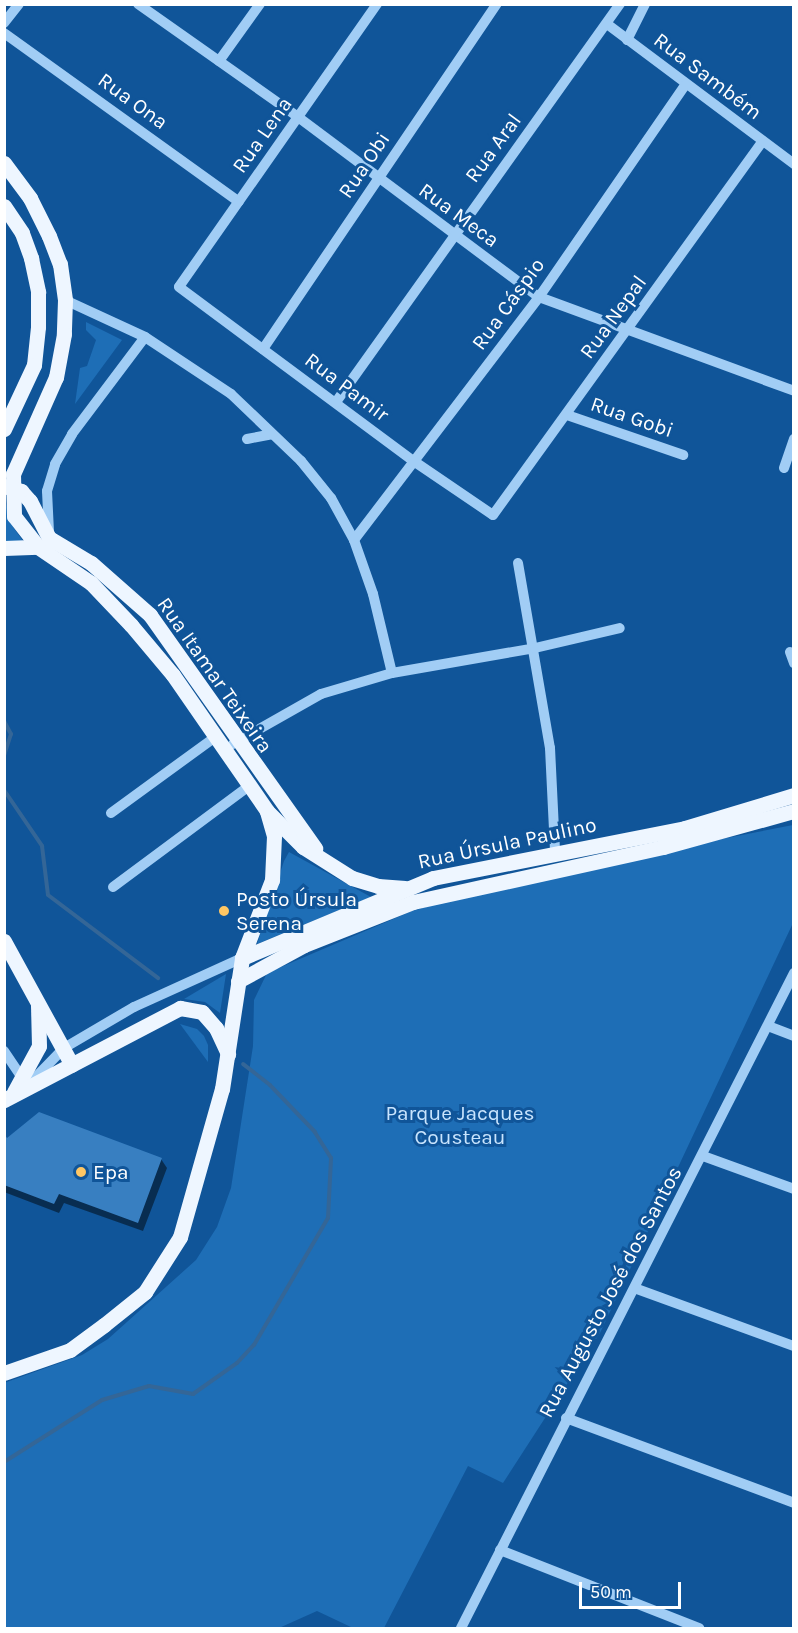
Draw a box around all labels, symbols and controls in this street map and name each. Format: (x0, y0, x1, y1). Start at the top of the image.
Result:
street label: Rua Sambém (649, 27, 767, 125)
street label: Rua Ona (93, 67, 173, 135)
street label: Rua Lena (227, 92, 297, 178)
street label: Rua Aral (460, 109, 526, 187)
street label: Rua Obi (333, 127, 395, 203)
street label: Rua Meca (414, 177, 504, 253)
street label: Rua Cáspio (466, 253, 550, 355)
street label: Rua Nepal (574, 270, 652, 364)
street label: Rua Pamir (300, 347, 394, 427)
street label: Rua Gobi (587, 391, 677, 443)
street label: Rua Itamar Teixeira (152, 592, 278, 758)
street label: Rua Úrsula Paulino (415, 812, 599, 874)
place label: Posto Úrsula Serena (236, 886, 357, 936)
marker: Posto Úrsula Serena (217, 904, 231, 918)
park label: Parque Jacques Cousteau (385, 1100, 535, 1150)
place label: Epa (93, 1159, 129, 1185)
street label: Rua Augusto José dos Santos (533, 1162, 687, 1422)
marker: Epa (74, 1165, 88, 1179)
scale bar (582, 1570, 684, 1608)
text: 50 m (590, 1581, 632, 1603)

